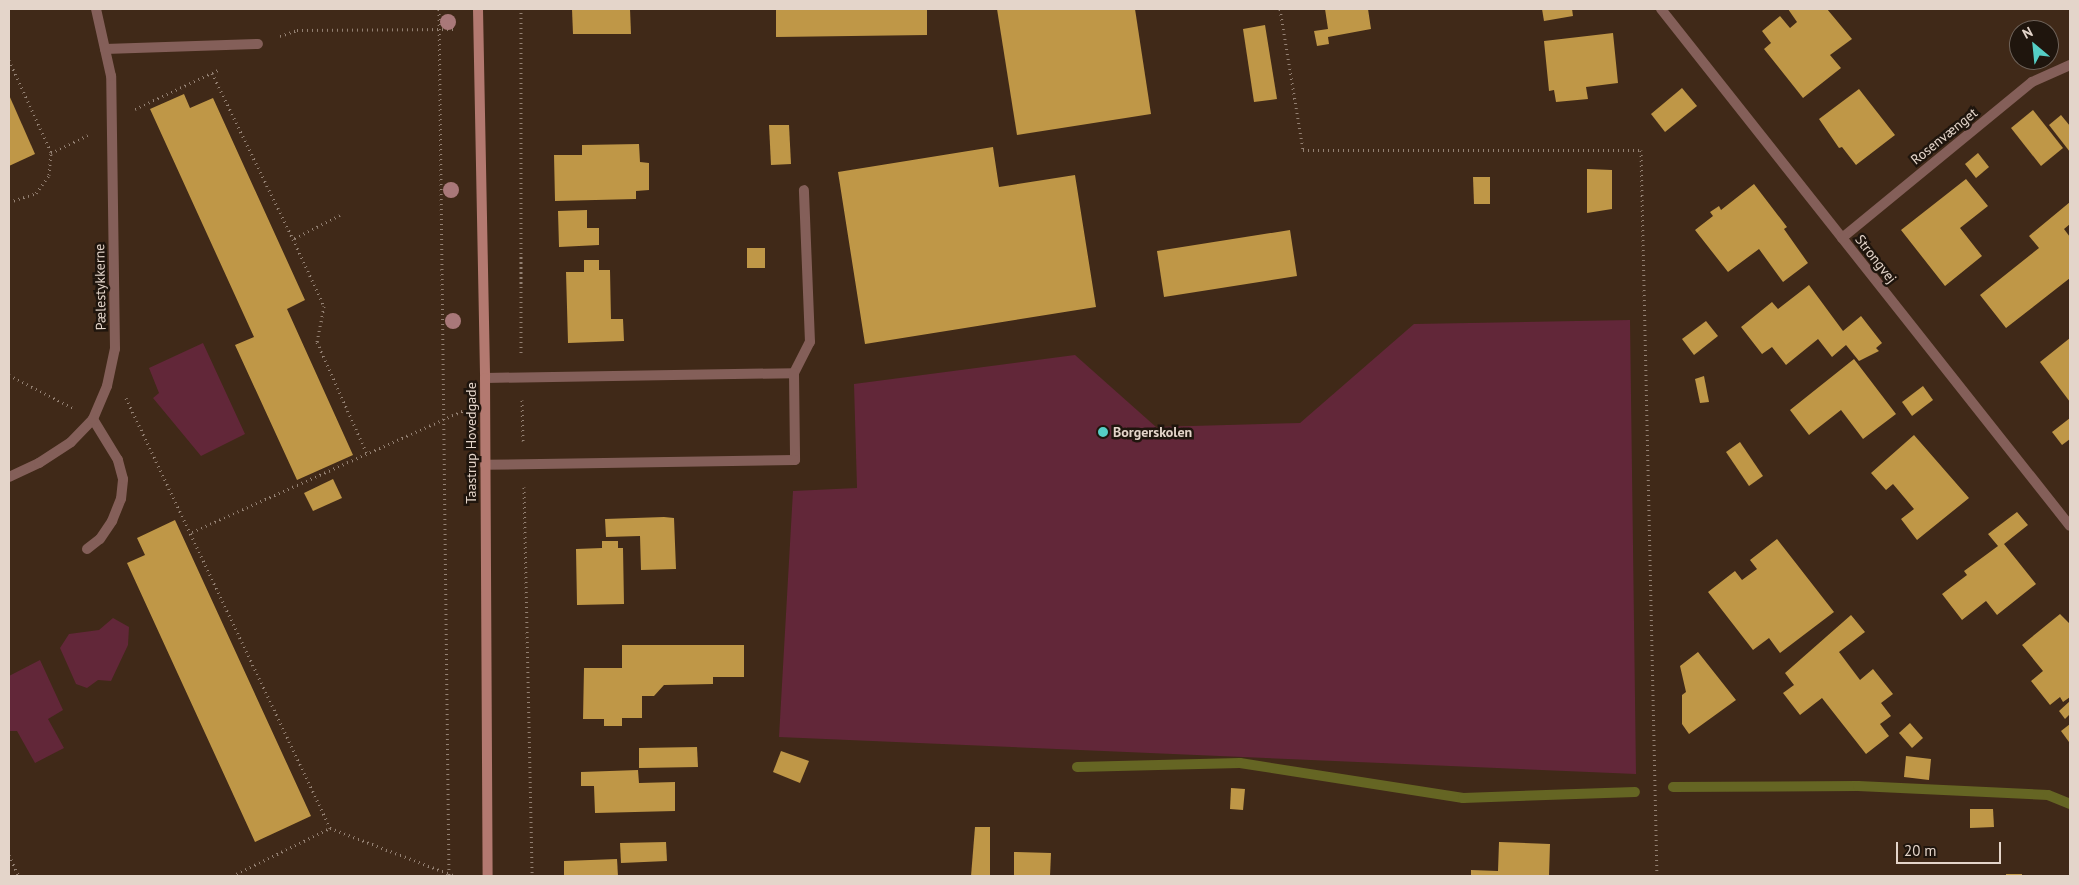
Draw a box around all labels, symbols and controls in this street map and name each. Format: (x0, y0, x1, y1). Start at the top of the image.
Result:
north arrow (2009, 20, 2059, 70)
text: N (2019, 23, 2036, 43)
street label: Rosenvænget (1907, 104, 1981, 168)
street label: Strongvej (1852, 231, 1900, 287)
street label: Pælestykkerne (91, 243, 109, 331)
street label: Taastrup Hovedgade (463, 382, 479, 504)
place label: Borgerskolen (1113, 424, 1192, 440)
marker: Borgerskolen (1097, 426, 1109, 438)
scale bar (1899, 832, 2004, 864)
text: 20 m (1904, 841, 1937, 860)

